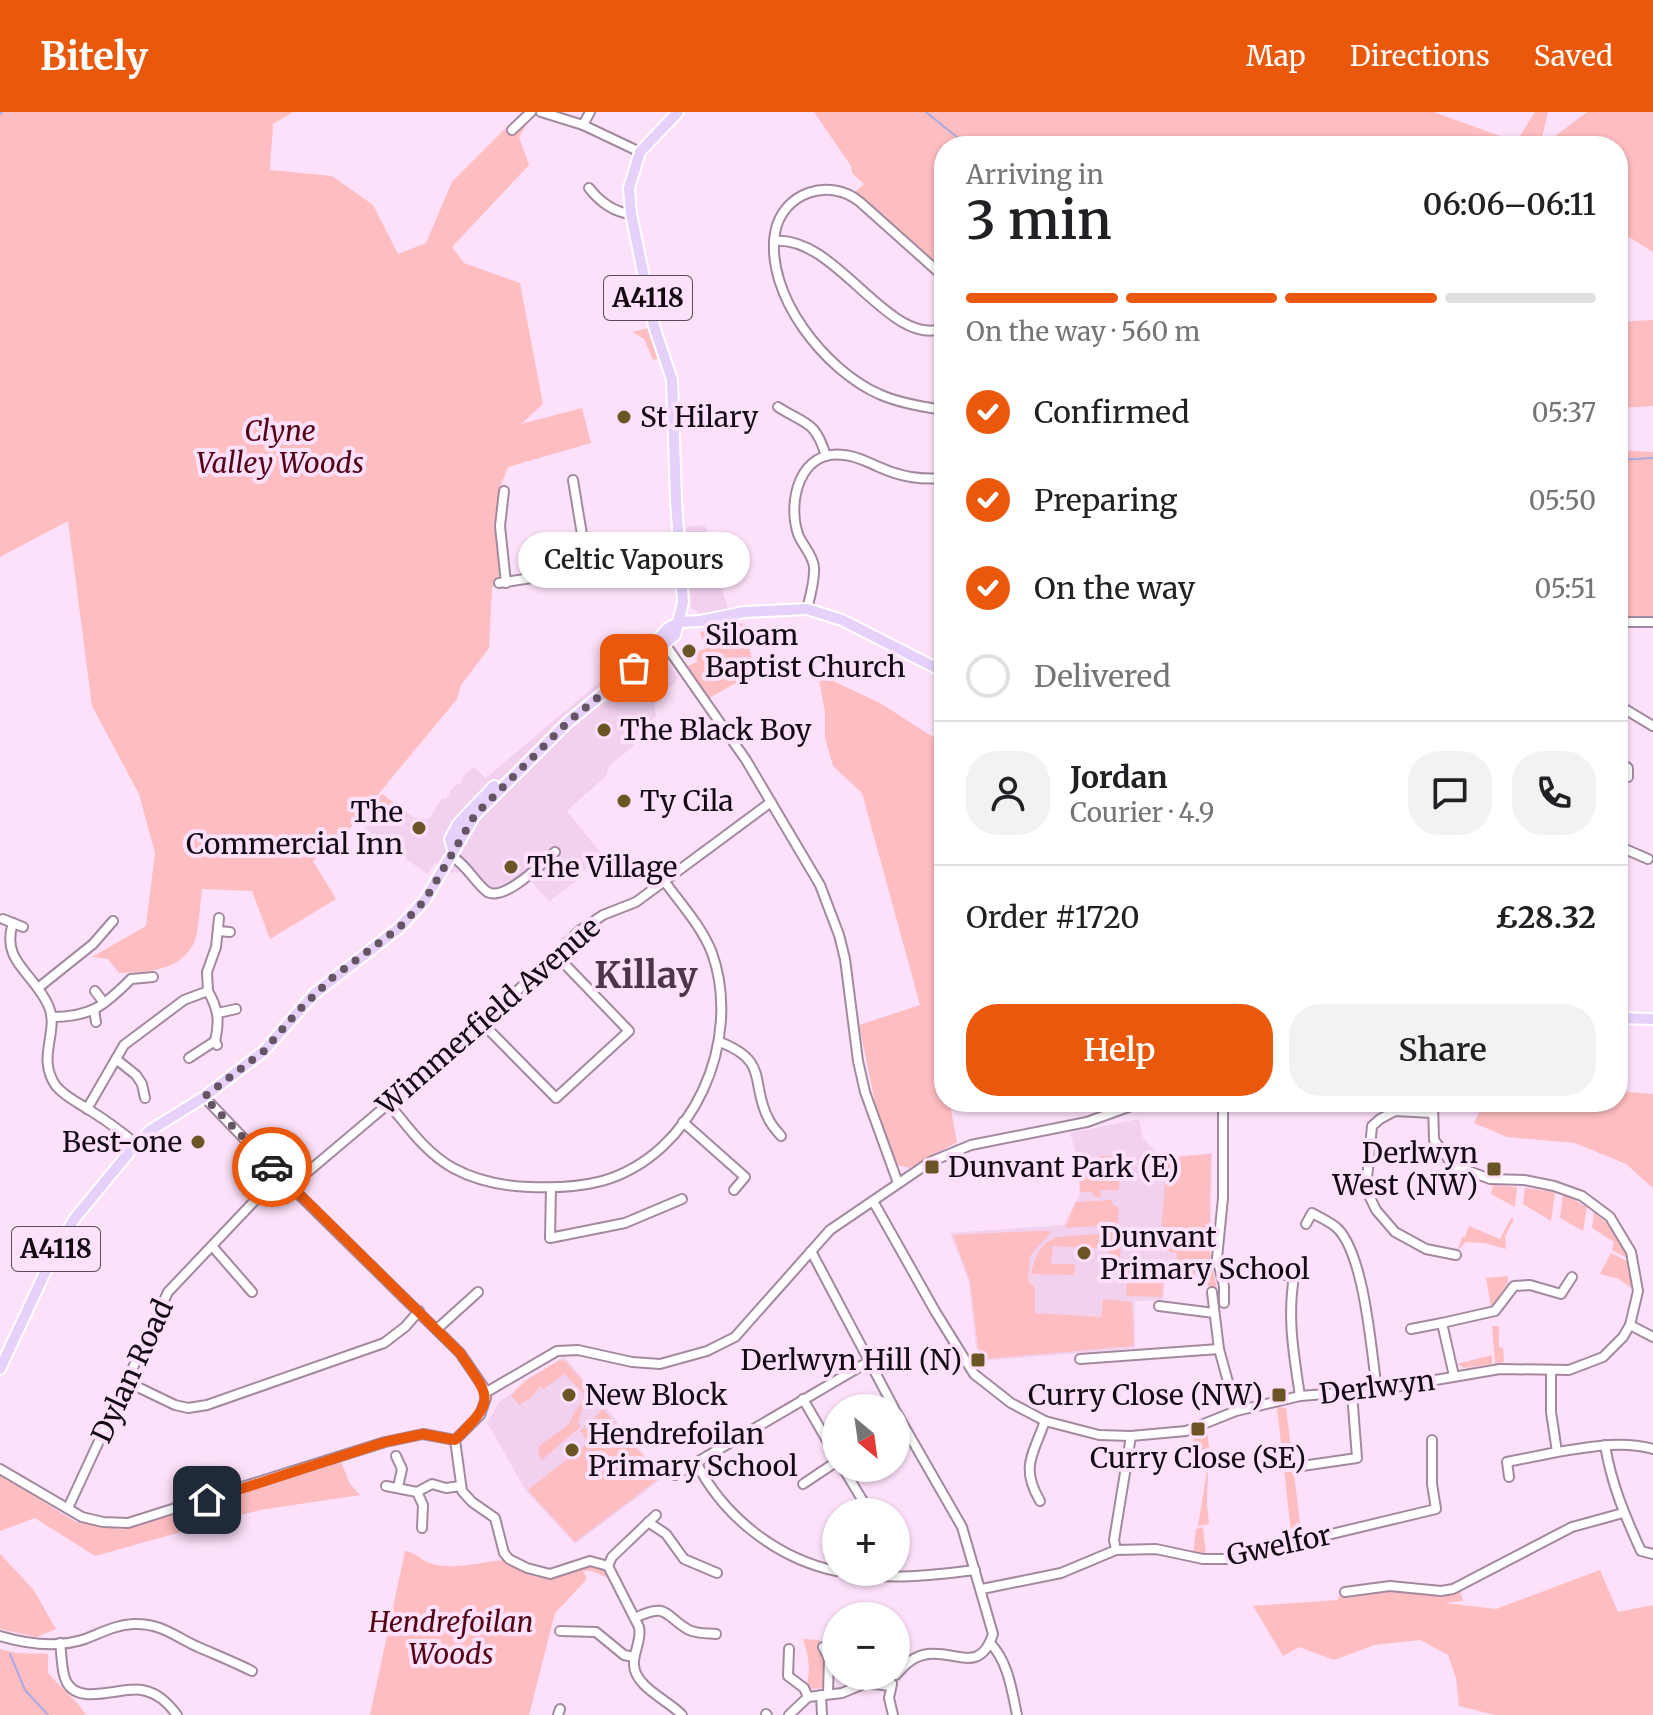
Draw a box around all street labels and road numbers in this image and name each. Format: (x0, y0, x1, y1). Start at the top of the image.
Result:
road number: A4118 (604, 276, 692, 320)
street label: Wimmerfield Avenue (368, 909, 607, 1124)
road number: A4118 (12, 1227, 100, 1271)
street label: Dylan Road (83, 1293, 181, 1448)
street label: Derlwyn (1317, 1362, 1437, 1412)
street label: Gwelfor (1224, 1516, 1334, 1574)

